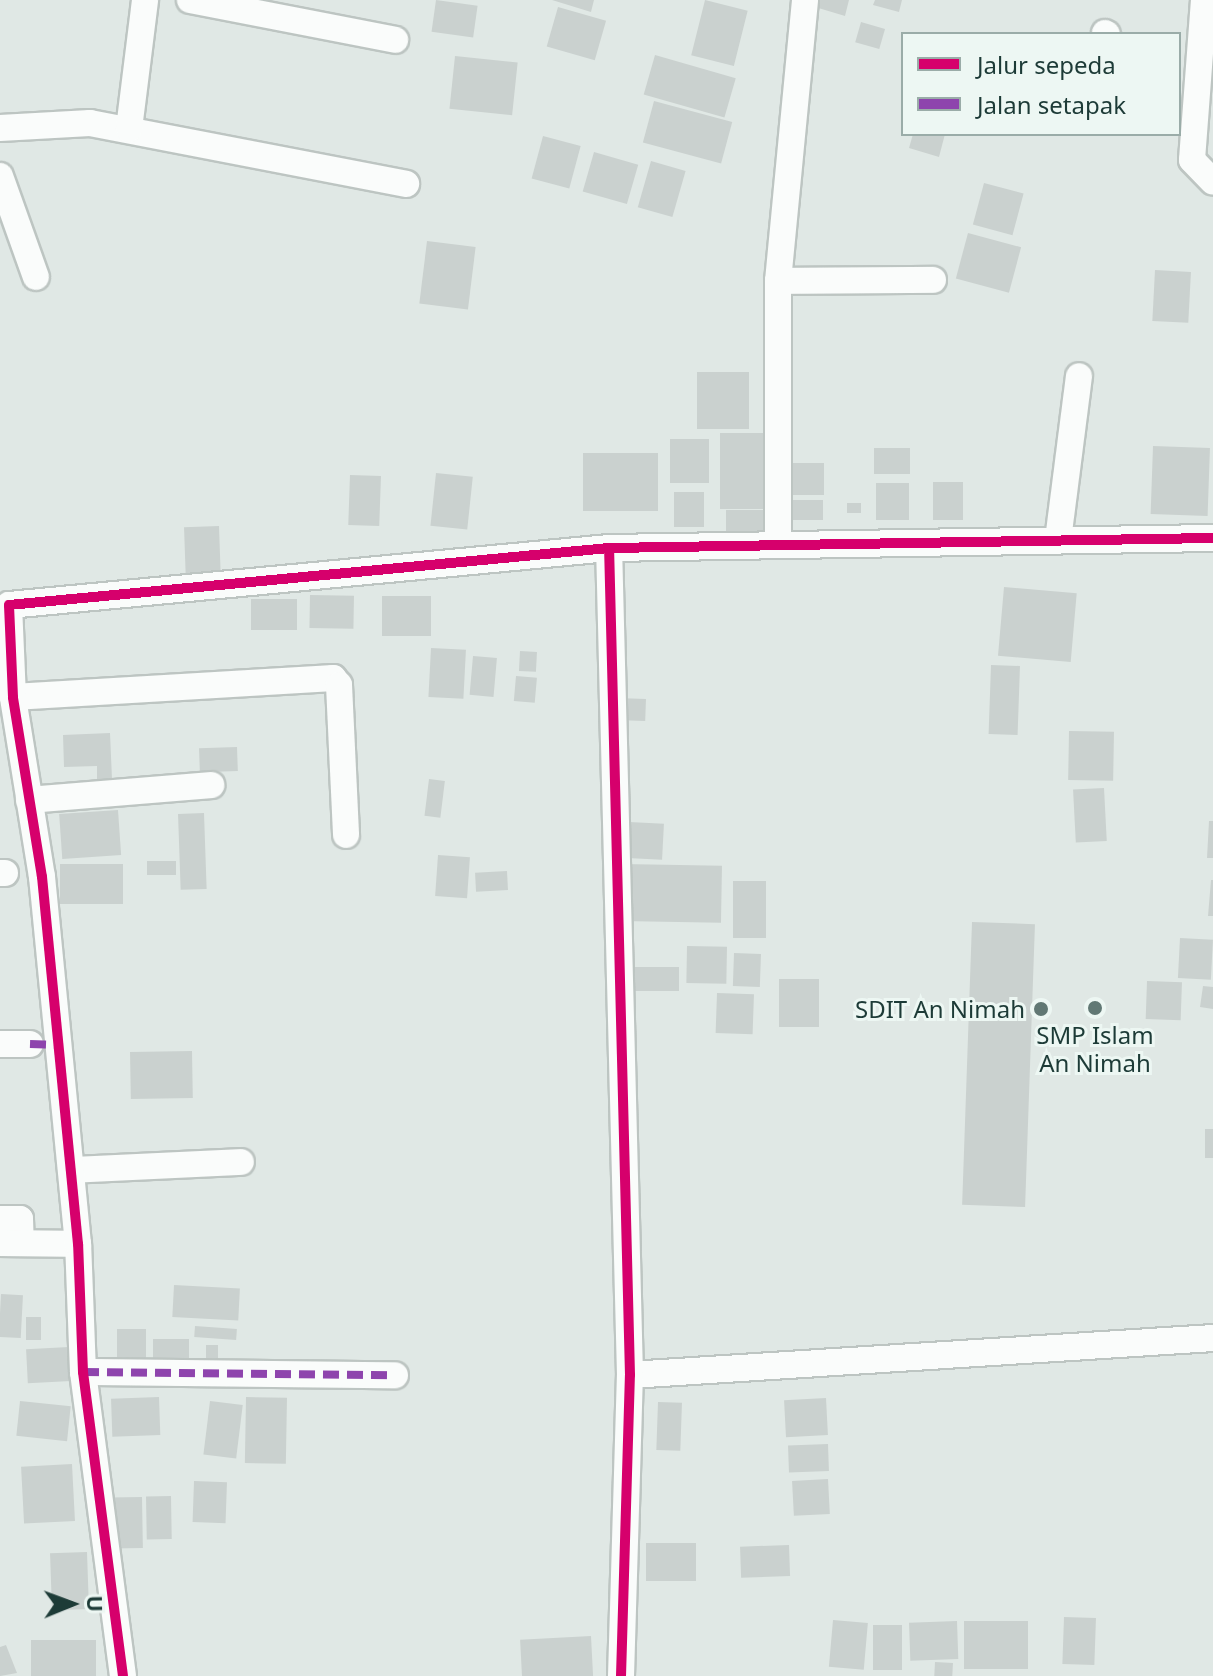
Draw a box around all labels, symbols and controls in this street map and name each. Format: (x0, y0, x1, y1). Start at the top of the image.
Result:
legend (901, 32, 1181, 136)
text: Jalur sepeda (977, 48, 1116, 81)
text: Jalan setapak (977, 88, 1126, 121)
place label: SDIT An Nimah (855, 995, 1025, 1023)
marker: SMP Islam An Nimah (1086, 999, 1104, 1017)
marker: SDIT An Nimah (1032, 1000, 1050, 1018)
place label: SMP Islam An Nimah (1036, 1021, 1154, 1077)
north arrow (32, 1564, 112, 1644)
text: U (81, 1595, 111, 1612)

